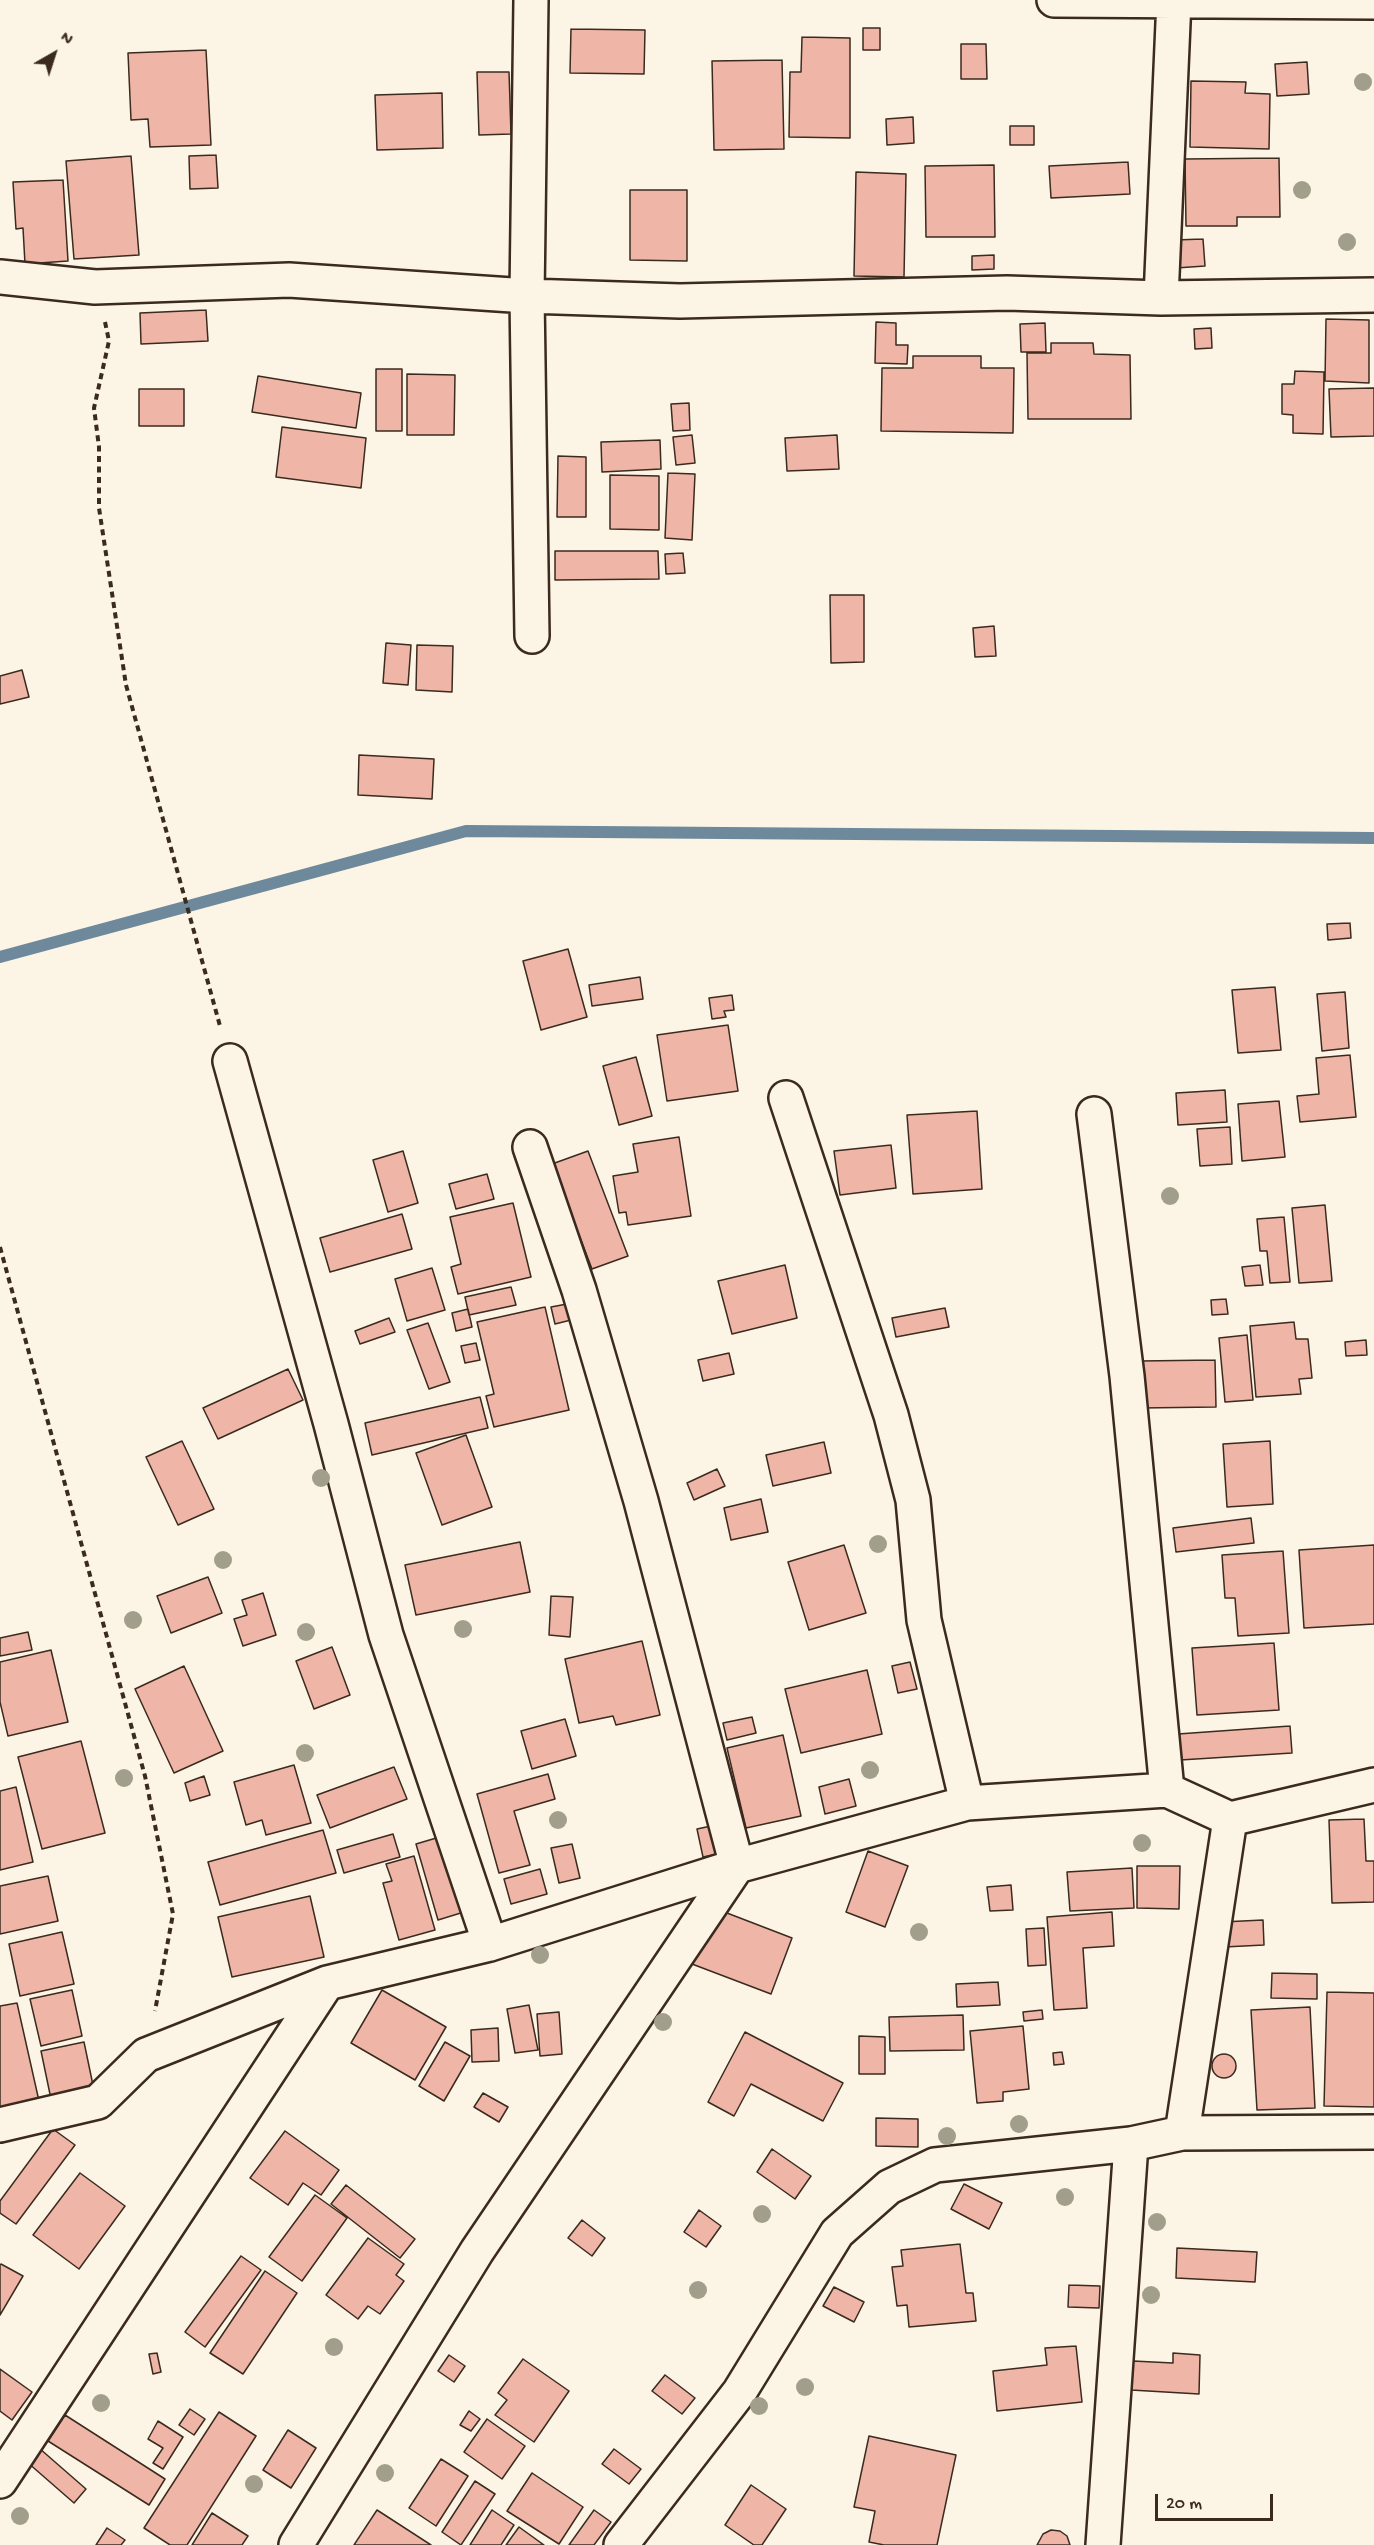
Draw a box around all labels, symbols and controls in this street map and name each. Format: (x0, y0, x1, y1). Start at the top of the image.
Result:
north arrow (24, 24, 84, 84)
text: N (56, 29, 76, 50)
scale bar (1158, 2482, 1276, 2520)
text: 20 m (1166, 2494, 1202, 2515)

